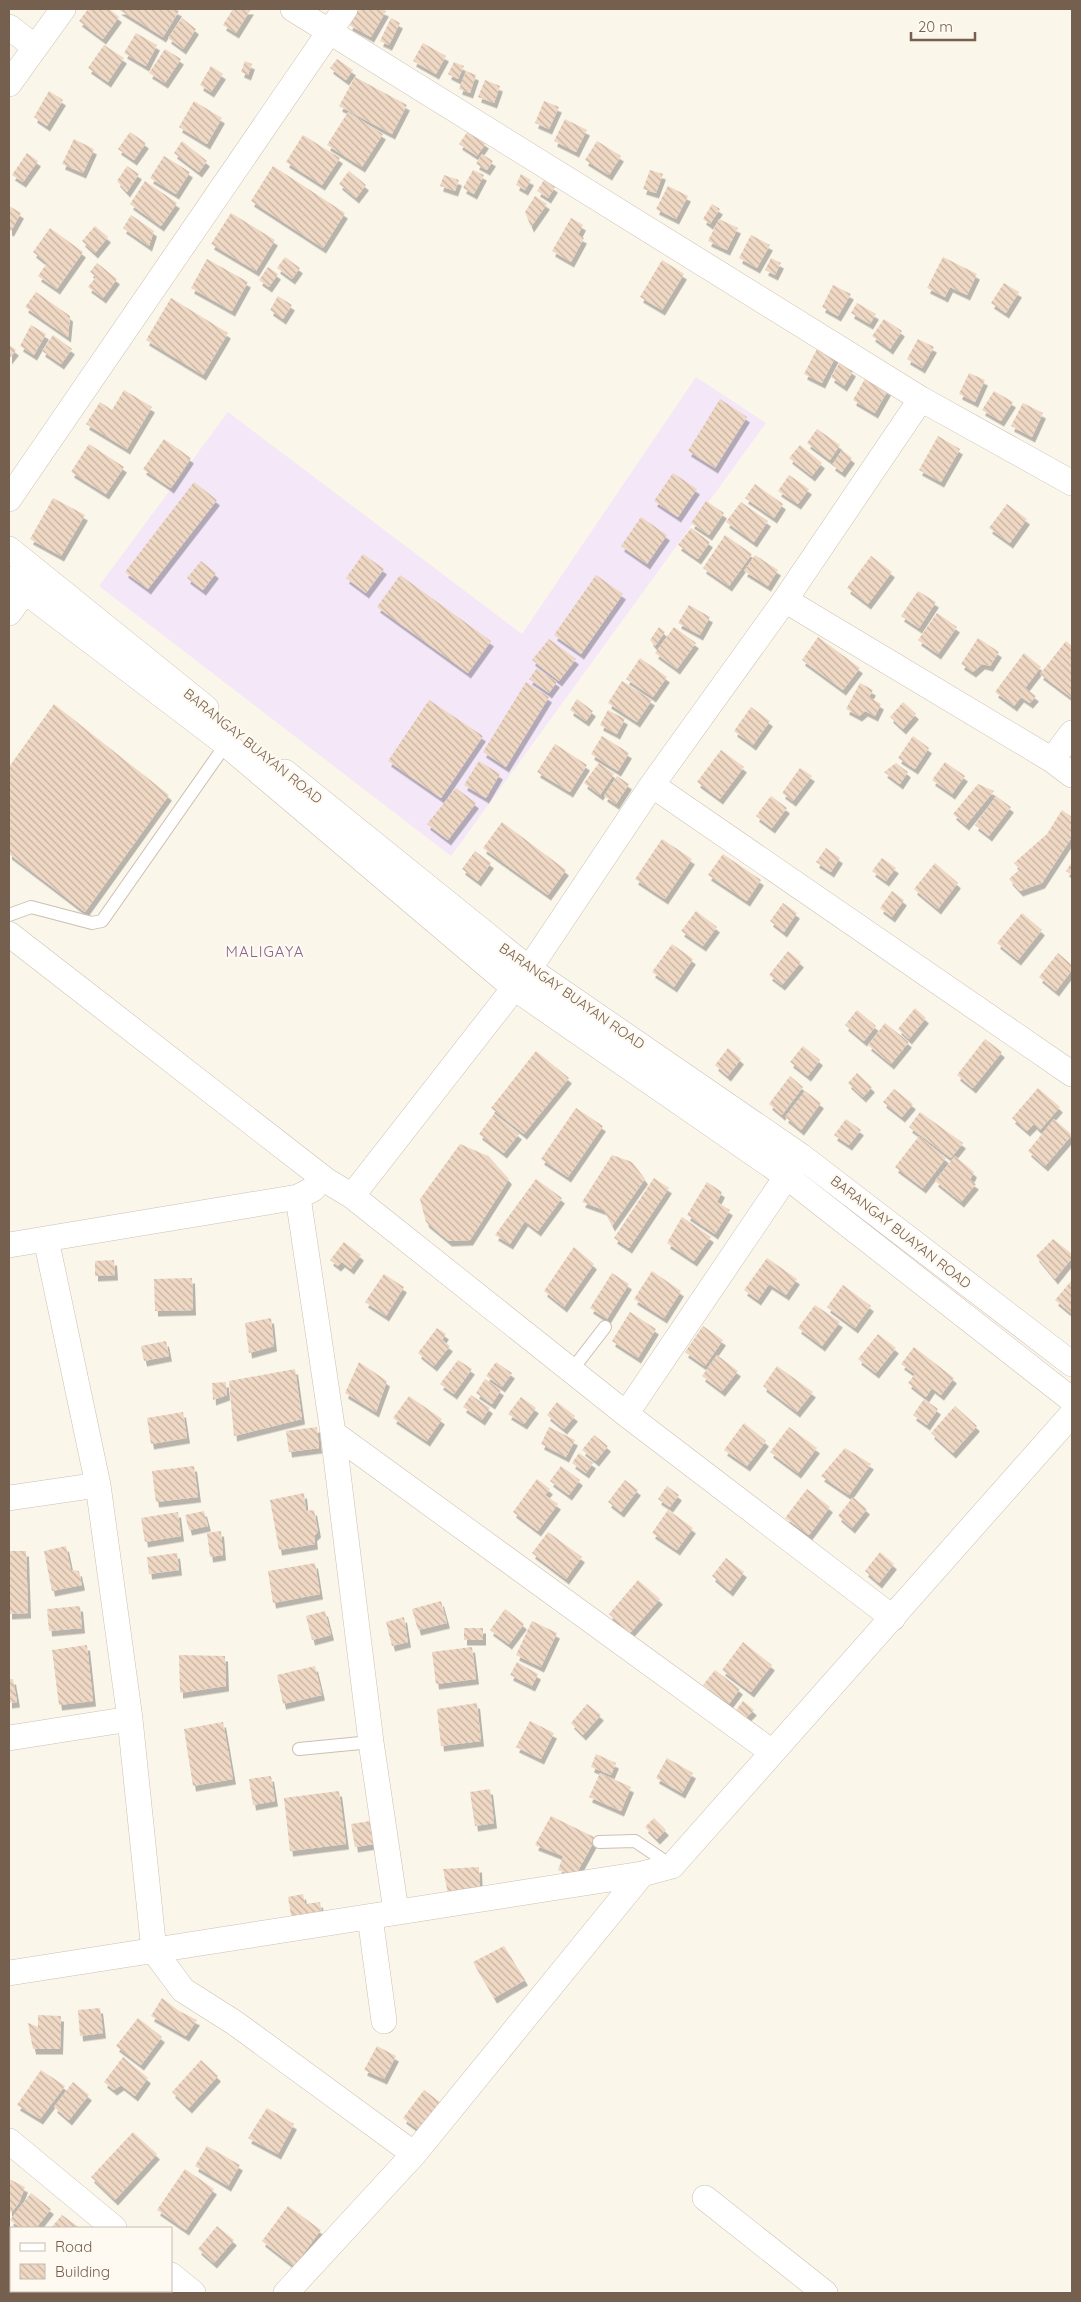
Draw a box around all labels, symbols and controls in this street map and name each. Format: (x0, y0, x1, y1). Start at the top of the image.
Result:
scale bar (911, 10, 975, 42)
text: 20 m (918, 17, 953, 36)
street label: BARANGAY BUAYAN ROAD (180, 684, 326, 808)
street label: BARANGAY BUAYAN ROAD (496, 939, 648, 1053)
district label: MALIGAYA (226, 942, 304, 961)
street label: BARANGAY BUAYAN ROAD (827, 1172, 975, 1292)
legend (10, 2227, 172, 2292)
text: Road (55, 2237, 92, 2256)
text: Building (55, 2262, 110, 2281)

